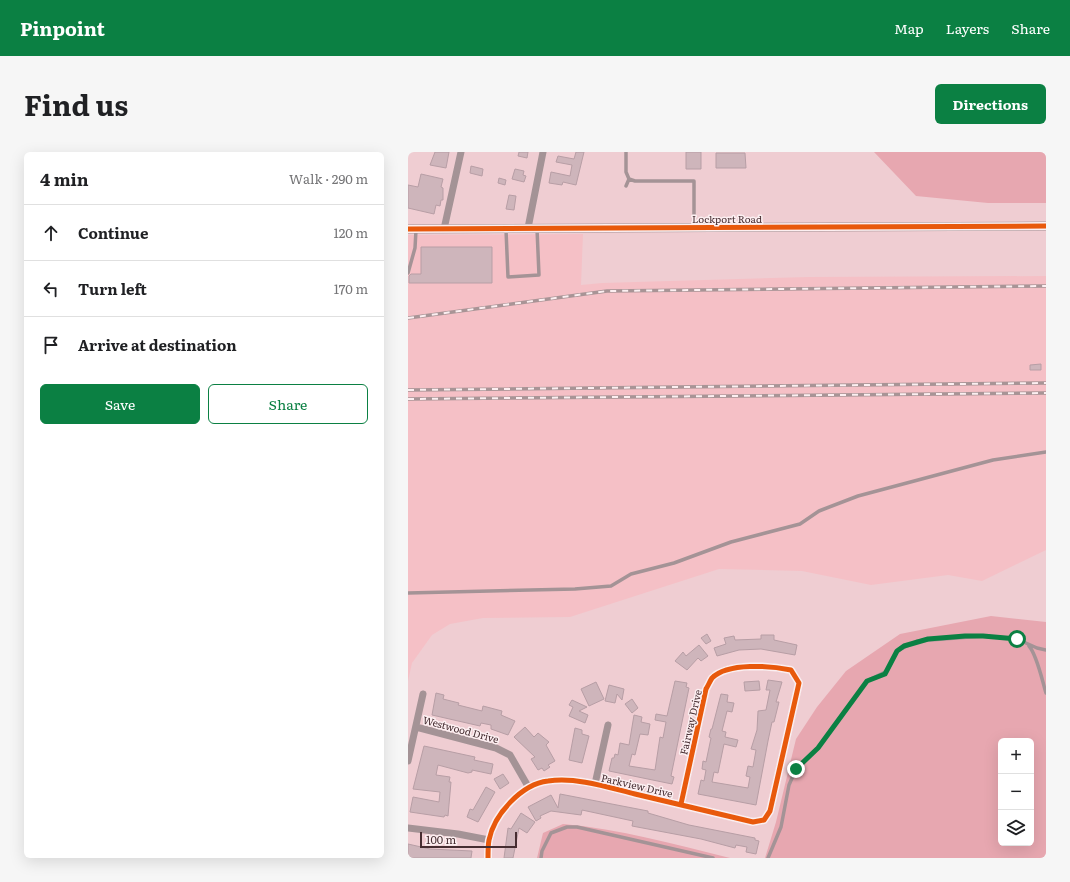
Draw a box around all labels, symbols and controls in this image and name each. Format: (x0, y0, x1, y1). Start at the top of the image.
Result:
text: Pinpoint (20, 14, 105, 42)
text: Map (894, 18, 924, 38)
text: Layers (946, 18, 989, 38)
text: Share (1011, 18, 1050, 38)
text: Find us (24, 83, 128, 125)
button: Directions (935, 84, 1046, 124)
text: 4 min (40, 166, 89, 191)
text: Walk · 290 m (289, 169, 368, 188)
street label: Lockport Road (692, 211, 762, 226)
text: Continue (78, 221, 148, 244)
icon: ahead (40, 222, 62, 244)
text: 120 m (333, 223, 368, 242)
text: Turn left (78, 277, 147, 300)
icon: left (40, 278, 62, 300)
text: 170 m (334, 279, 368, 298)
text: Arrive at destination (78, 333, 237, 356)
icon: arrive (40, 334, 62, 356)
button: Save (40, 384, 200, 424)
button: Share (208, 384, 368, 424)
route start (1008, 630, 1026, 648)
street label: Fairway Drive (675, 688, 705, 756)
street label: Westwood Drive (421, 712, 501, 746)
map controls (998, 738, 1034, 846)
button: + (998, 738, 1034, 774)
route end (787, 760, 805, 778)
street label: Parkview Drive (600, 769, 674, 801)
button: − (998, 774, 1034, 810)
button: layers (998, 810, 1034, 846)
scale bar (420, 830, 517, 849)
text: 100 m (426, 831, 456, 847)

